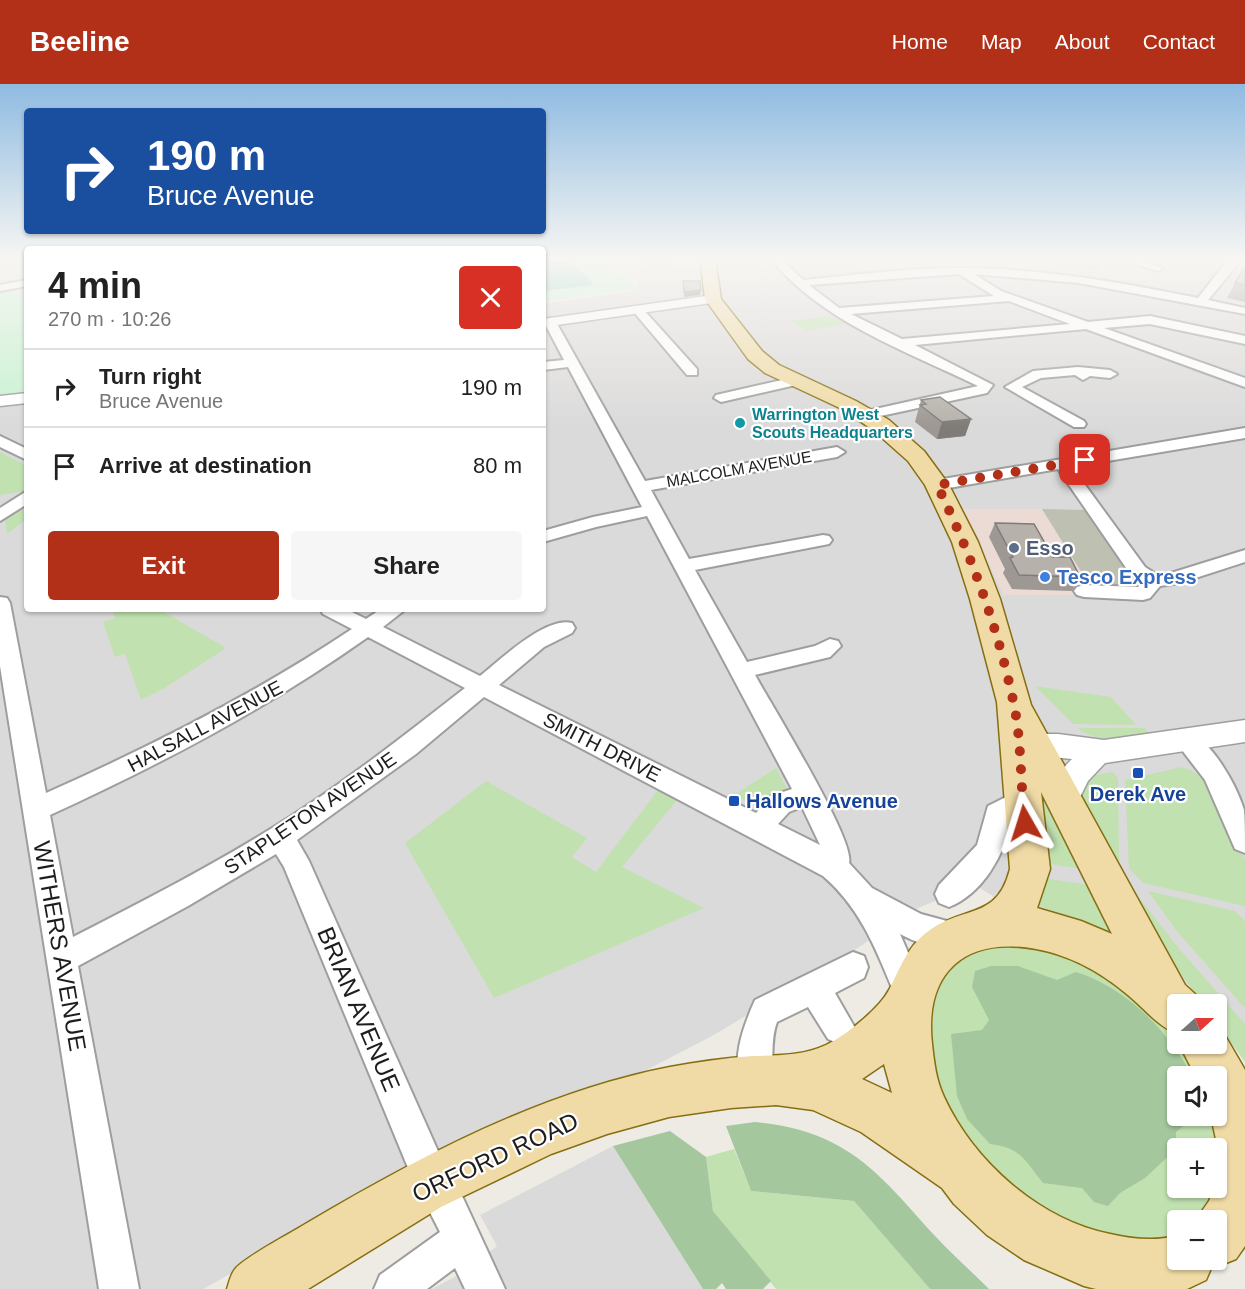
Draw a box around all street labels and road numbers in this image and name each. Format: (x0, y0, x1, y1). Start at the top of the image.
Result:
street label: MALCOLM AVENUE (665, 448, 813, 490)
street label: HALSALL AVENUE (124, 676, 286, 776)
street label: SMITH DRIVE (540, 708, 664, 786)
street label: STAPLETON AVENUE (220, 747, 400, 879)
street label: WITHERS AVENUE (28, 839, 92, 1053)
street label: BRIAN AVENUE (312, 923, 406, 1095)
street label: ORFORD ROAD (408, 1107, 582, 1207)

